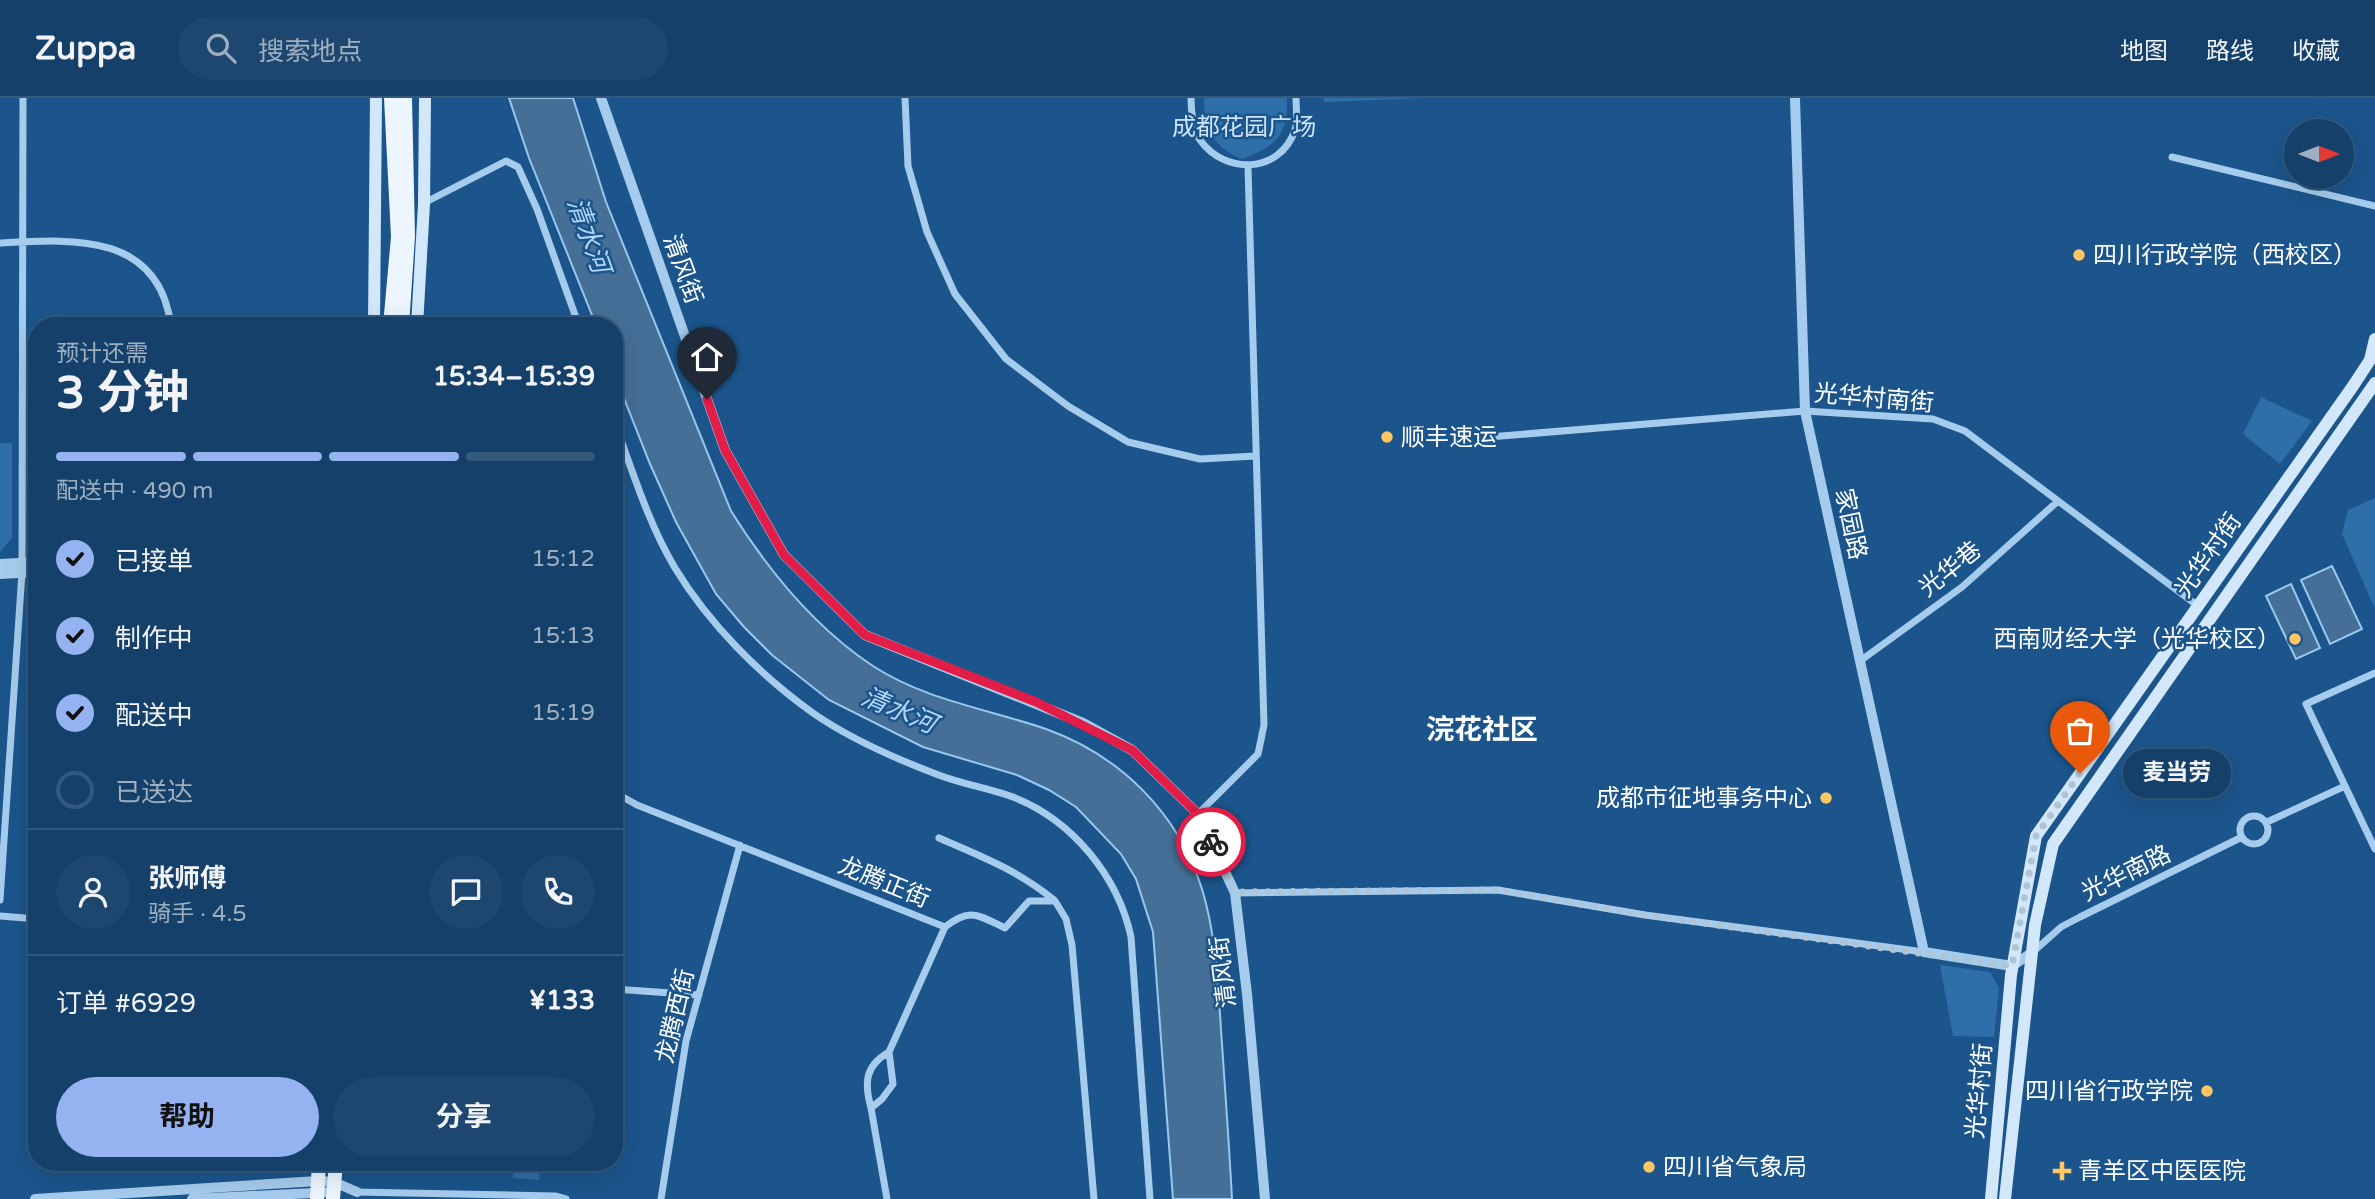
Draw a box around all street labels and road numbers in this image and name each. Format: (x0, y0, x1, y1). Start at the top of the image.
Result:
street label: 清风街 (657, 230, 708, 308)
street label: 光华村南街 (1813, 379, 1935, 418)
street label: 家园路 (1829, 486, 1872, 562)
street label: 光华村街 (2169, 508, 2248, 603)
street label: 光华巷 (1913, 535, 1987, 603)
street label: 光华南路 (2077, 839, 2176, 908)
street label: 龙腾正街 (834, 851, 934, 914)
street label: 清风街 (1205, 934, 1242, 1009)
street label: 龙腾西街 (651, 966, 700, 1066)
street label: 光华村街 (1961, 1042, 1998, 1140)

